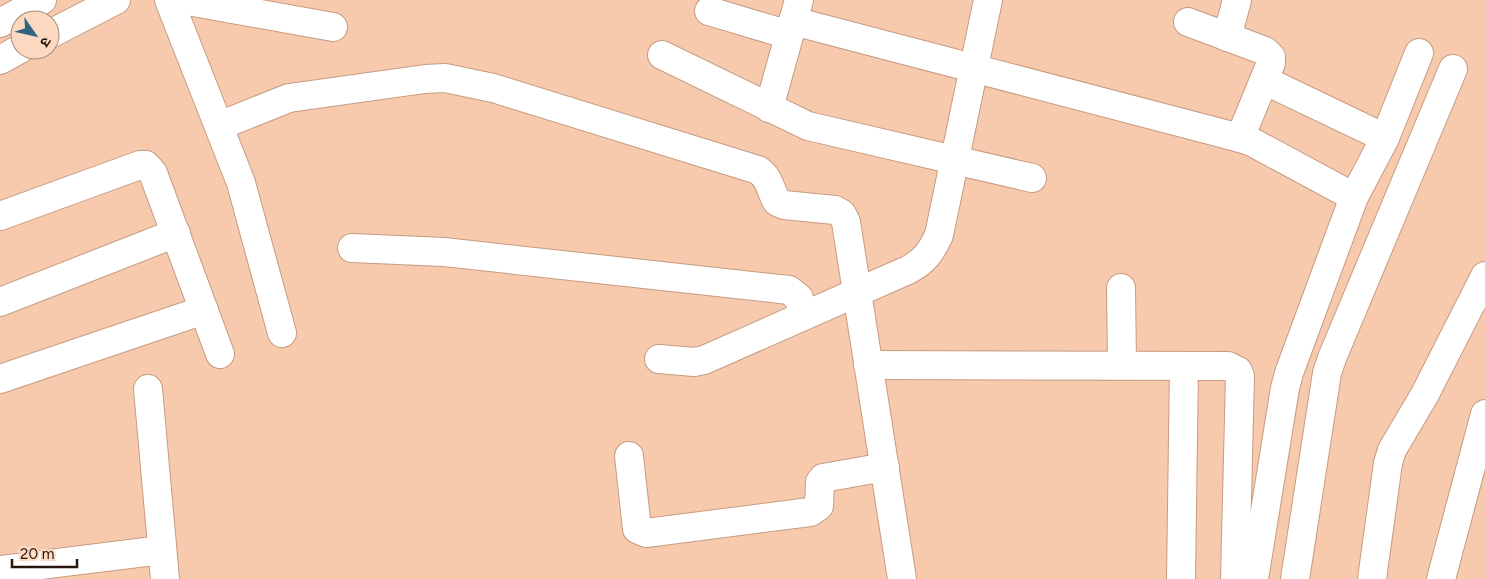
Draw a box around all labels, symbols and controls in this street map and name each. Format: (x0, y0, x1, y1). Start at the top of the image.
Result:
north arrow (10, 10, 60, 60)
text: उ (36, 34, 55, 51)
scale bar (12, 536, 78, 568)
text: 20 m (20, 545, 54, 563)

